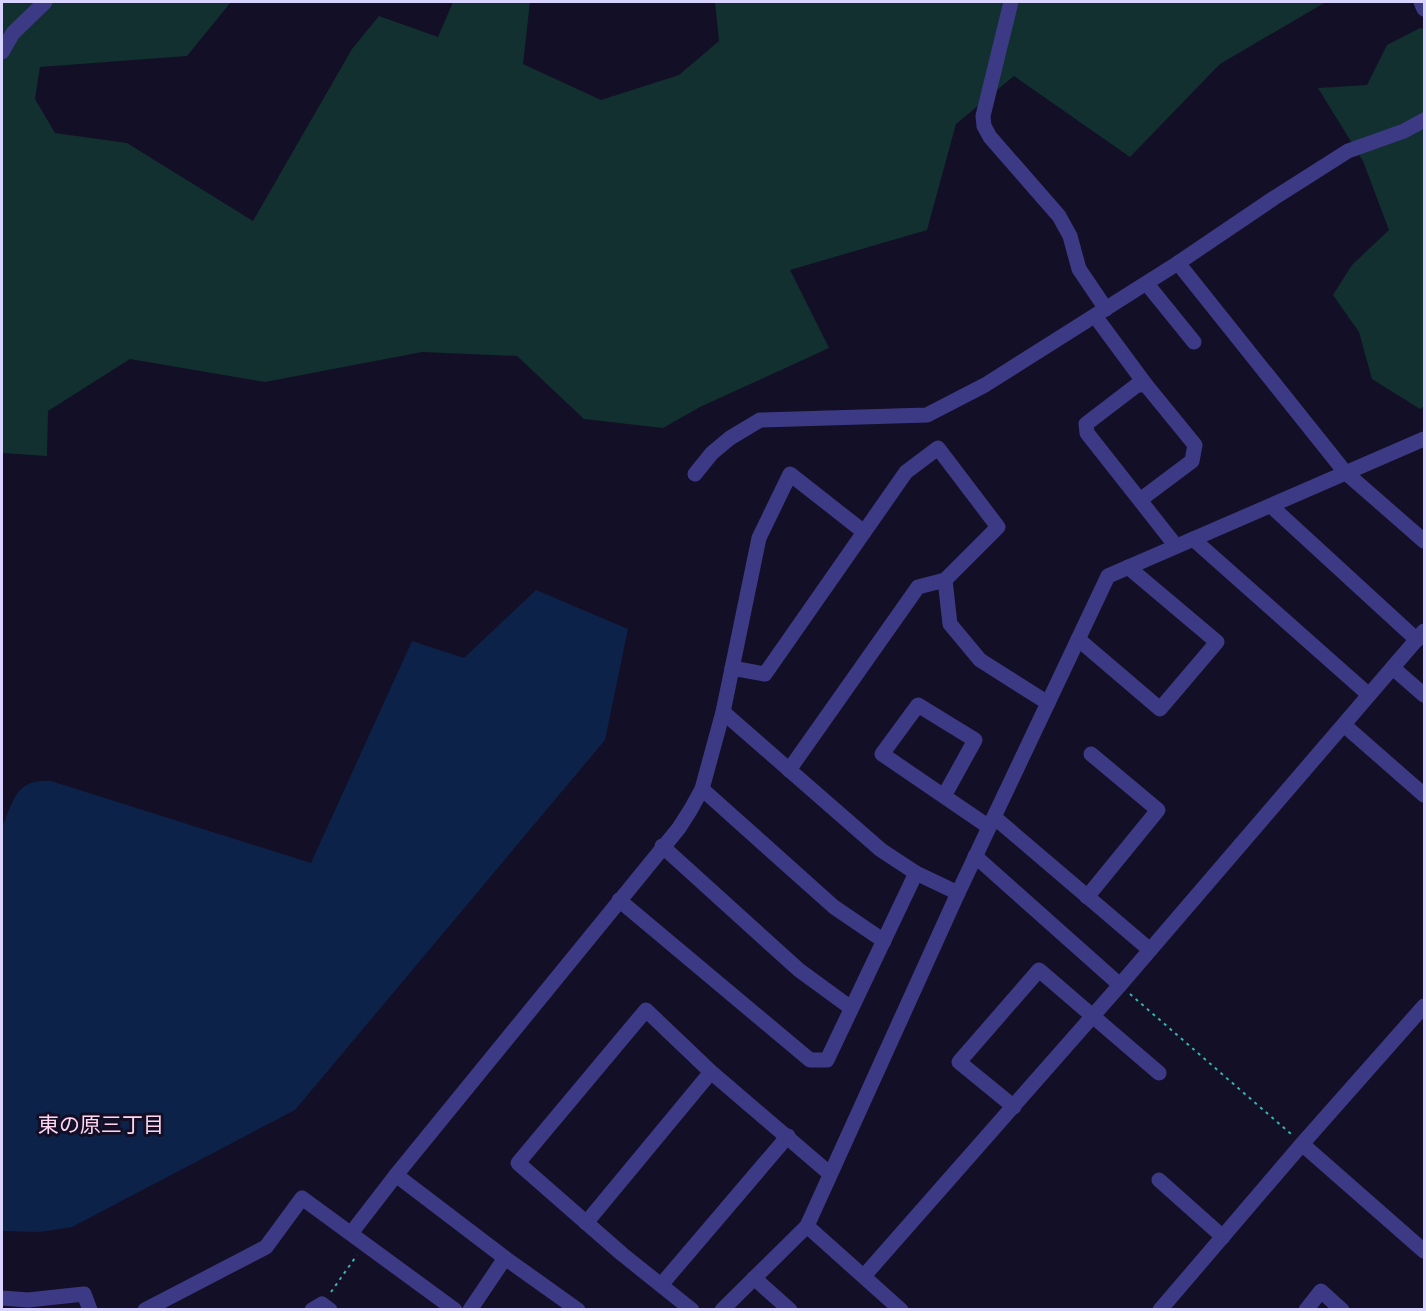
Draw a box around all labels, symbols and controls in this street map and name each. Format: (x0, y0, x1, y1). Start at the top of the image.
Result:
district label: 東の原三丁目 (38, 1111, 164, 1139)

